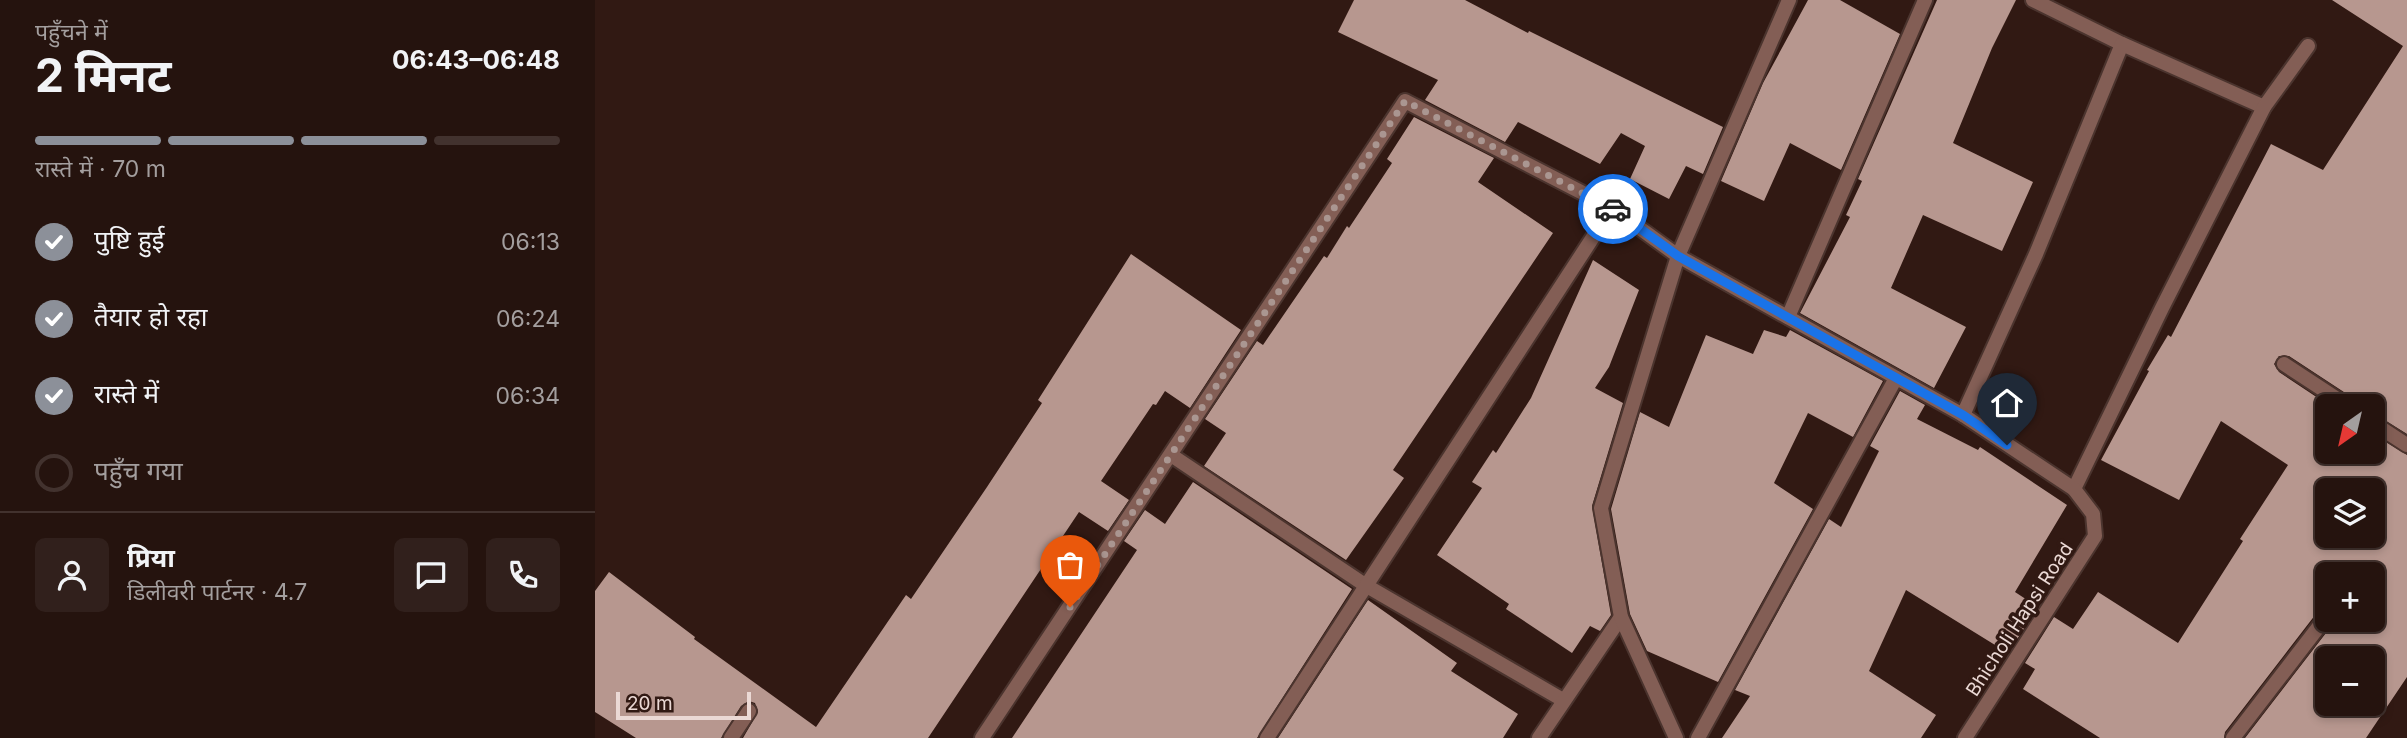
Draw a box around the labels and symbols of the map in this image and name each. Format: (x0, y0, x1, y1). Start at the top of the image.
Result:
courier (1578, 174, 1648, 244)
pin (1977, 373, 2037, 445)
north arrow (2315, 394, 2385, 464)
pin (1040, 535, 1100, 607)
street label: Bhicholi Hapsi Road (1961, 538, 2078, 700)
scale bar (616, 689, 751, 721)

